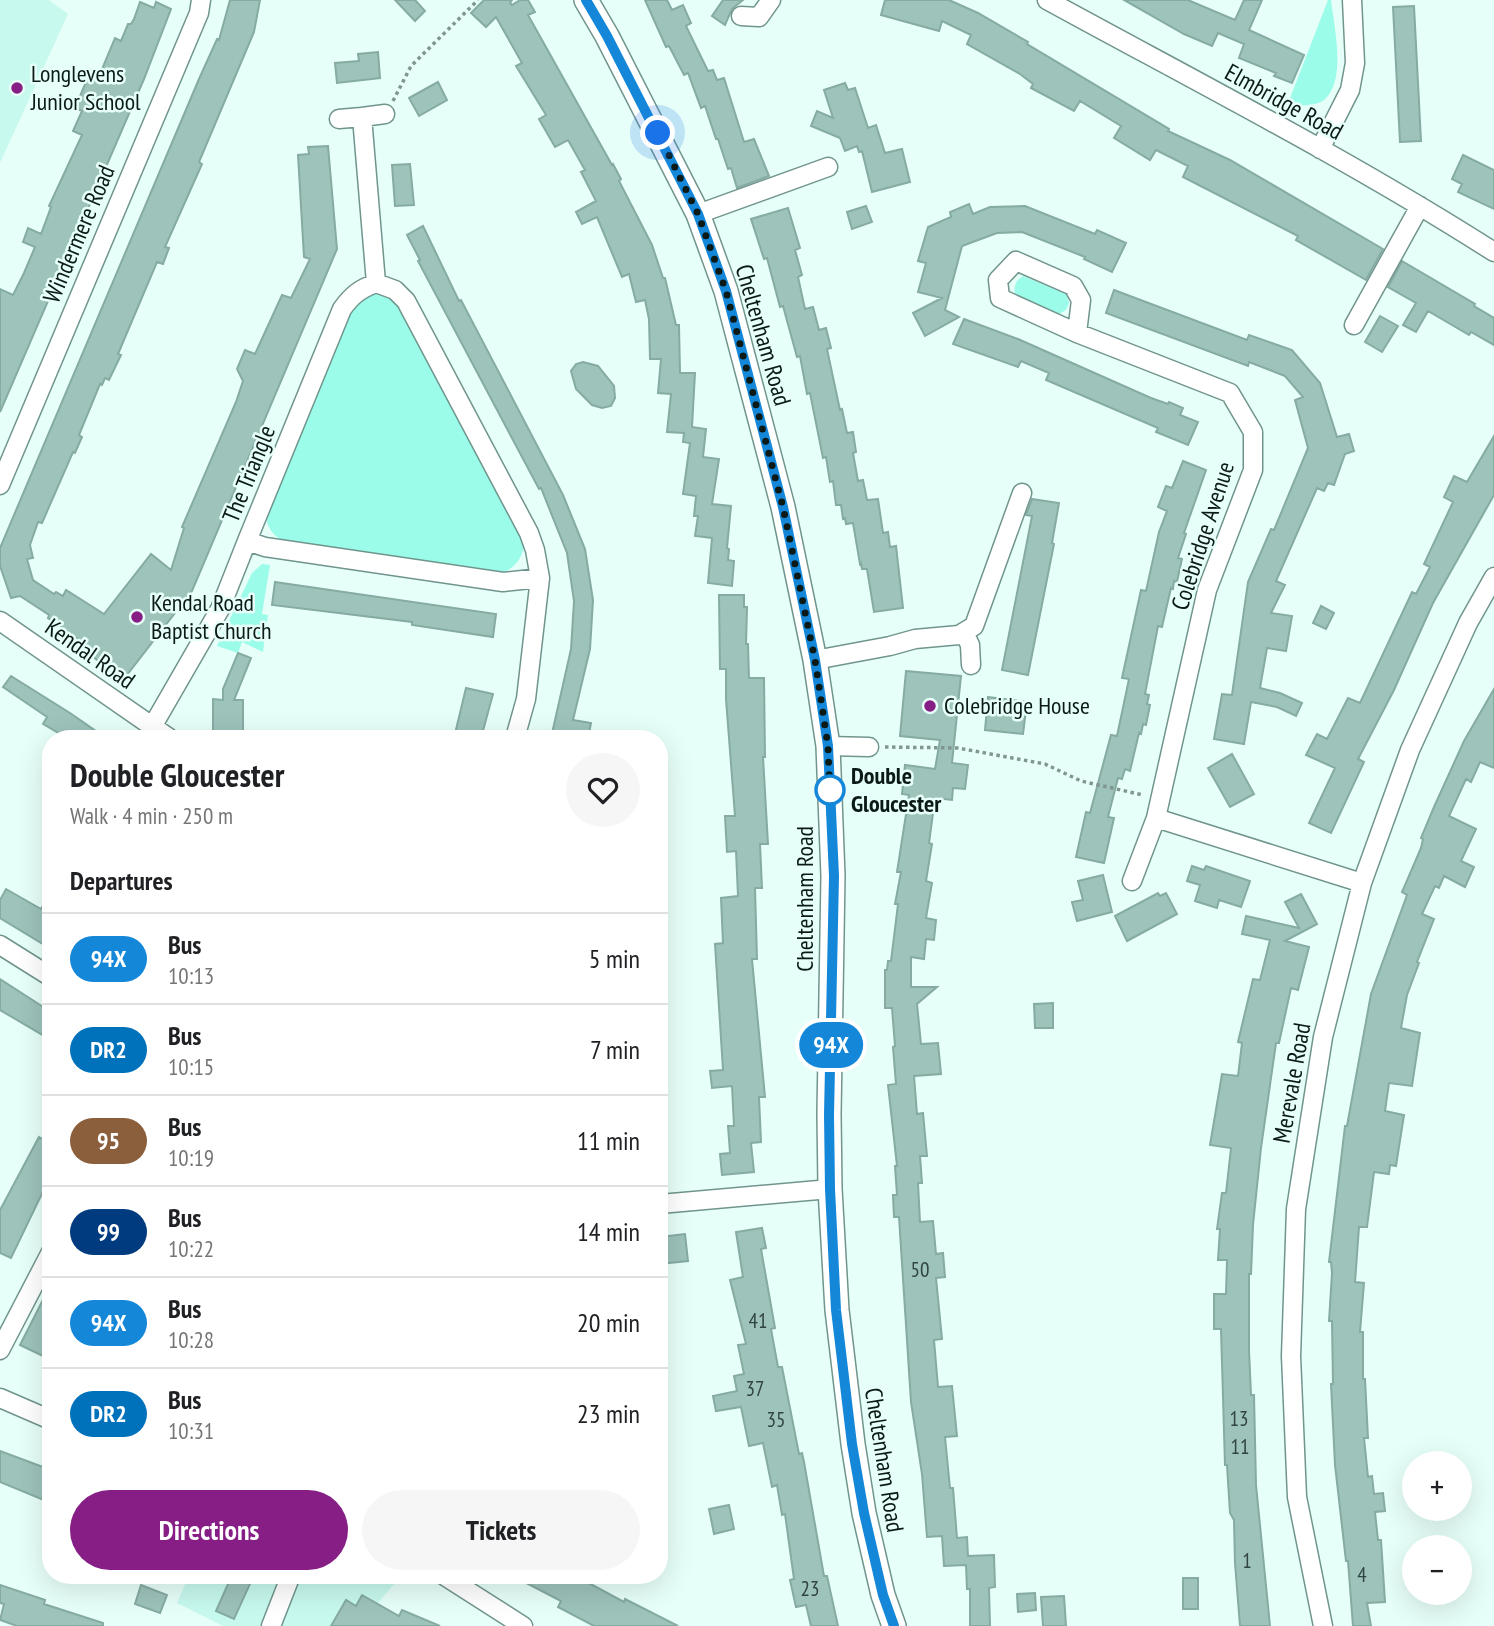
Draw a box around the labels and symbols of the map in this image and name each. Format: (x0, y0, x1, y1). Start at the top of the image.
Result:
street label: Elmbridge Road (1220, 56, 1349, 147)
place label: Longlevens Junior School (30, 58, 141, 117)
marker: Longlevens Junior School (9, 80, 25, 96)
your location (640, 115, 675, 150)
street label: Windermere Road (36, 160, 121, 307)
street label: Cheltenham Road (728, 261, 798, 409)
street label: The Triangle (215, 421, 282, 527)
street label: Colebridge Avenue (1164, 458, 1241, 614)
place label: Kendal Road Baptist Church (151, 587, 272, 646)
marker: Kendal Road Baptist Church (129, 609, 145, 625)
street label: Kendal Road (39, 611, 141, 696)
place label: Colebridge House (944, 690, 1090, 721)
marker: Colebridge House (922, 698, 938, 714)
place label: Double Gloucester (851, 760, 942, 819)
marker: Double Gloucester (815, 775, 845, 805)
street label: Cheltenham Road (789, 826, 820, 972)
street label: Merevale Road (1266, 1020, 1317, 1146)
line badge: 94X (791, 1022, 871, 1068)
house number: 50 (911, 1256, 929, 1283)
house number: 41 (749, 1307, 767, 1334)
house number: 37 (746, 1375, 764, 1402)
street label: Cheltenham Road (858, 1386, 911, 1534)
house number: 13 (1230, 1405, 1248, 1432)
house number: 35 (767, 1406, 785, 1433)
house number: 11 (1231, 1433, 1249, 1460)
house number: 1 (1242, 1547, 1252, 1574)
house number: 4 (1357, 1561, 1367, 1588)
house number: 23 (801, 1575, 819, 1602)

